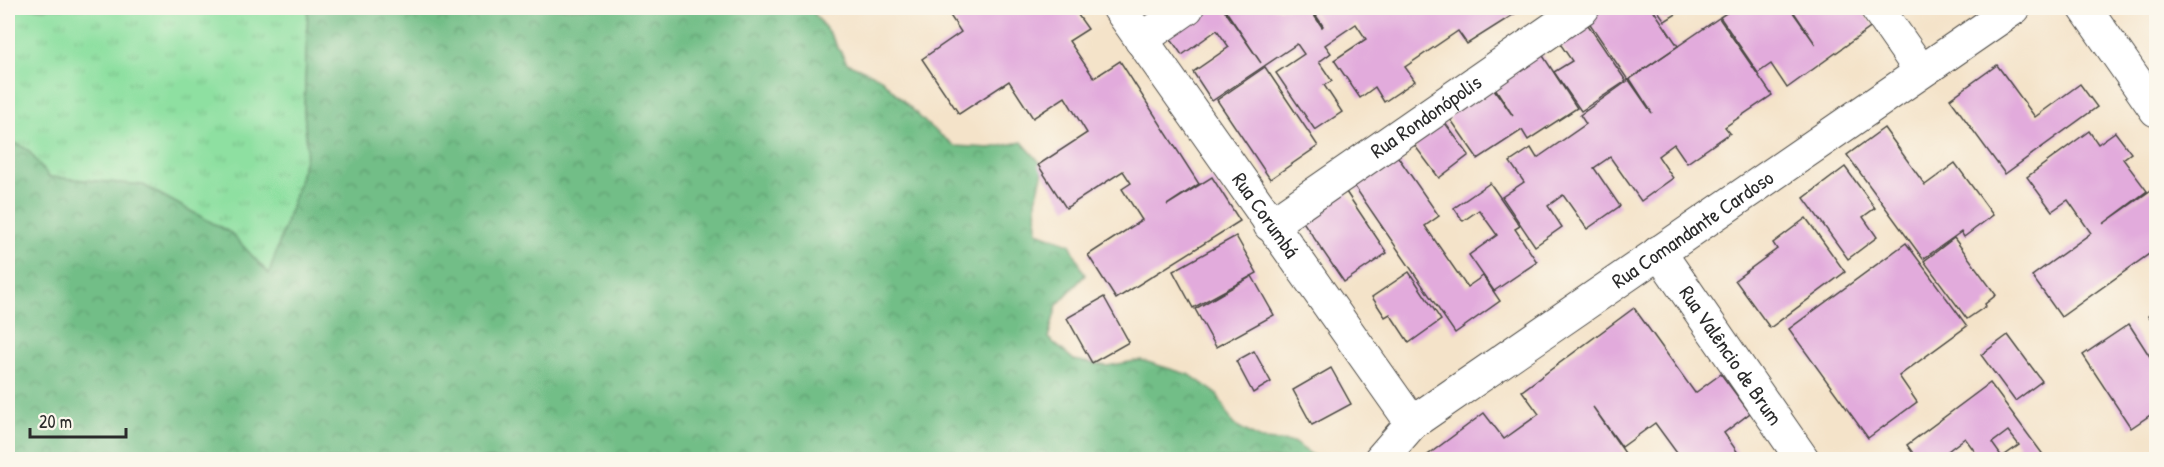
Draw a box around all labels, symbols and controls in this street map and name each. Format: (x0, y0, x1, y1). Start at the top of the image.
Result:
street label: Rua Rondonópolis (1365, 68, 1487, 165)
street label: Rua Comandante Cardoso (1606, 163, 1779, 295)
street label: Rua Corumbá (1226, 167, 1306, 264)
street label: Rua Valêncio de Brum (1673, 280, 1790, 431)
scale bar (30, 401, 126, 439)
text: 20 m (39, 409, 72, 434)

